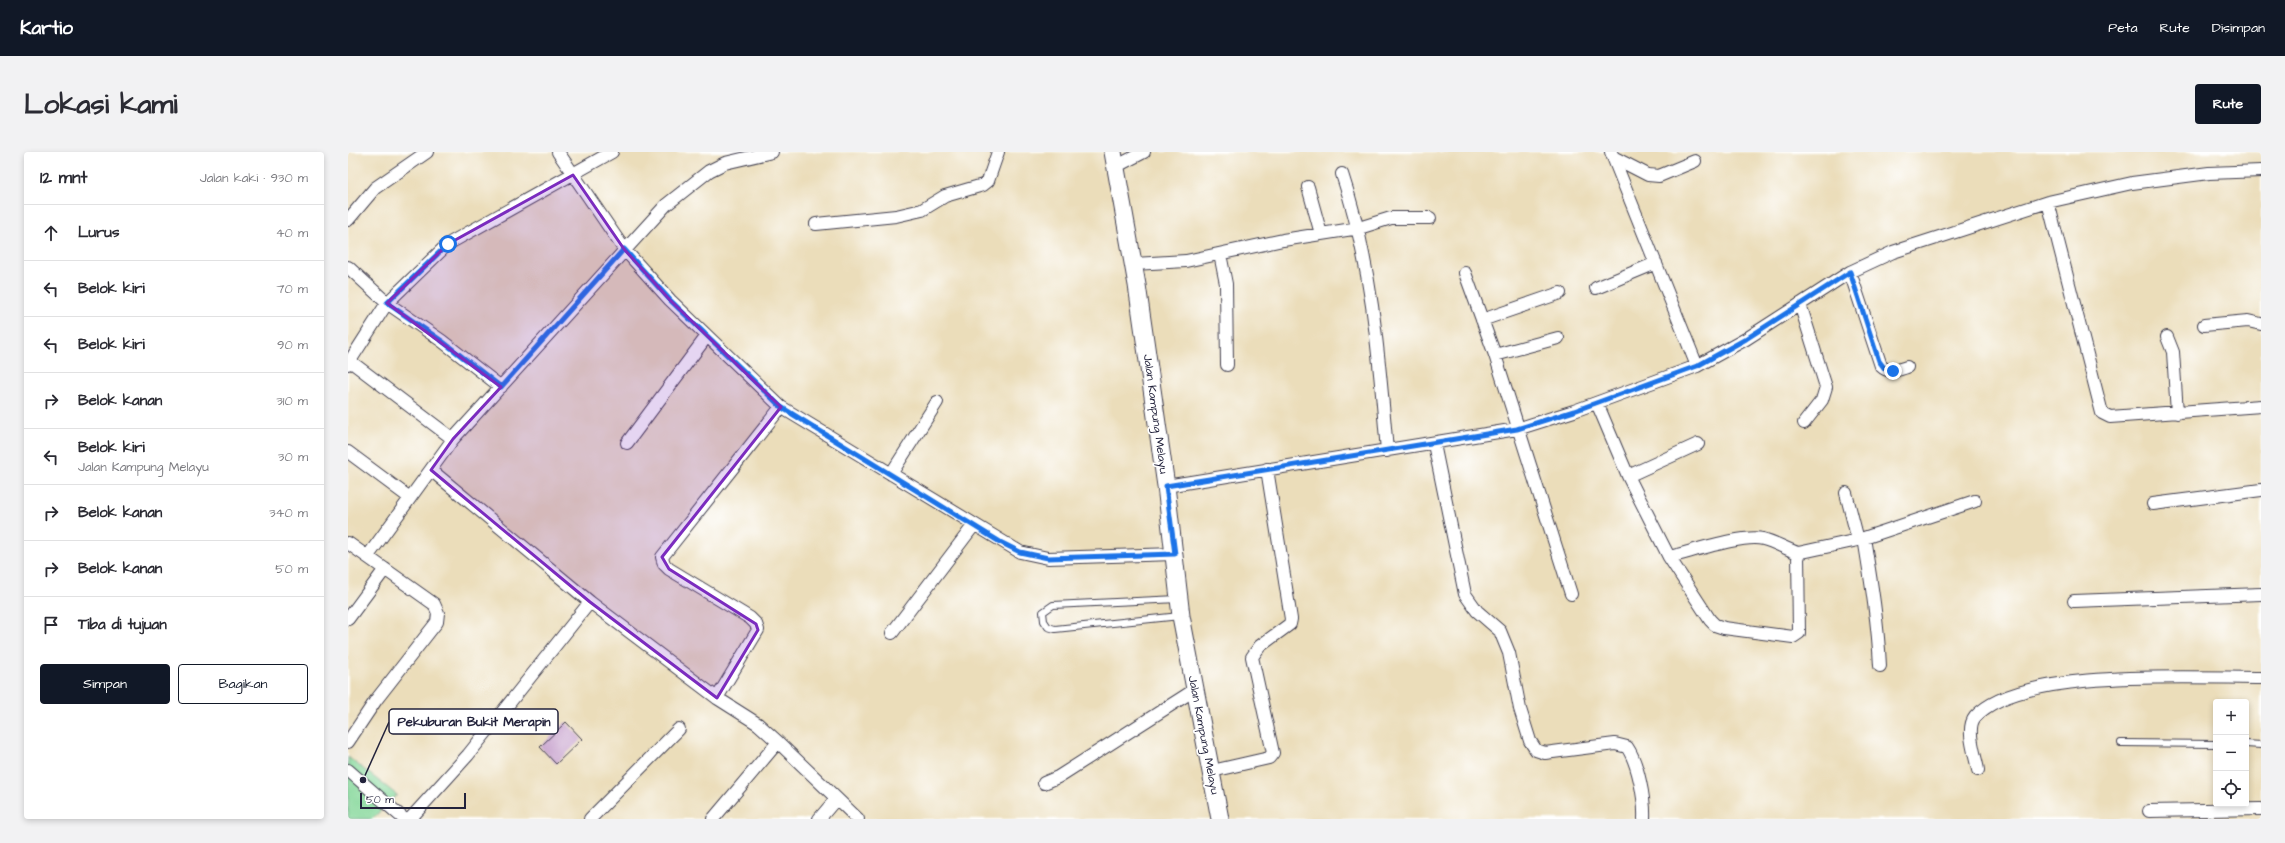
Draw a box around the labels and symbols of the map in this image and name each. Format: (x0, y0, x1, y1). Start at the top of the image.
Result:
route start (439, 235, 457, 253)
street label: Jalan Kampung Melayu (1138, 353, 1172, 475)
route end (1884, 362, 1902, 380)
street label: Jalan Kampung Melayu (1183, 674, 1223, 796)
callout: Pekuburan Bukit Merapin (389, 709, 558, 734)
text: Pekuburan Bukit Merapin (398, 713, 551, 732)
scale bar (360, 791, 466, 810)

